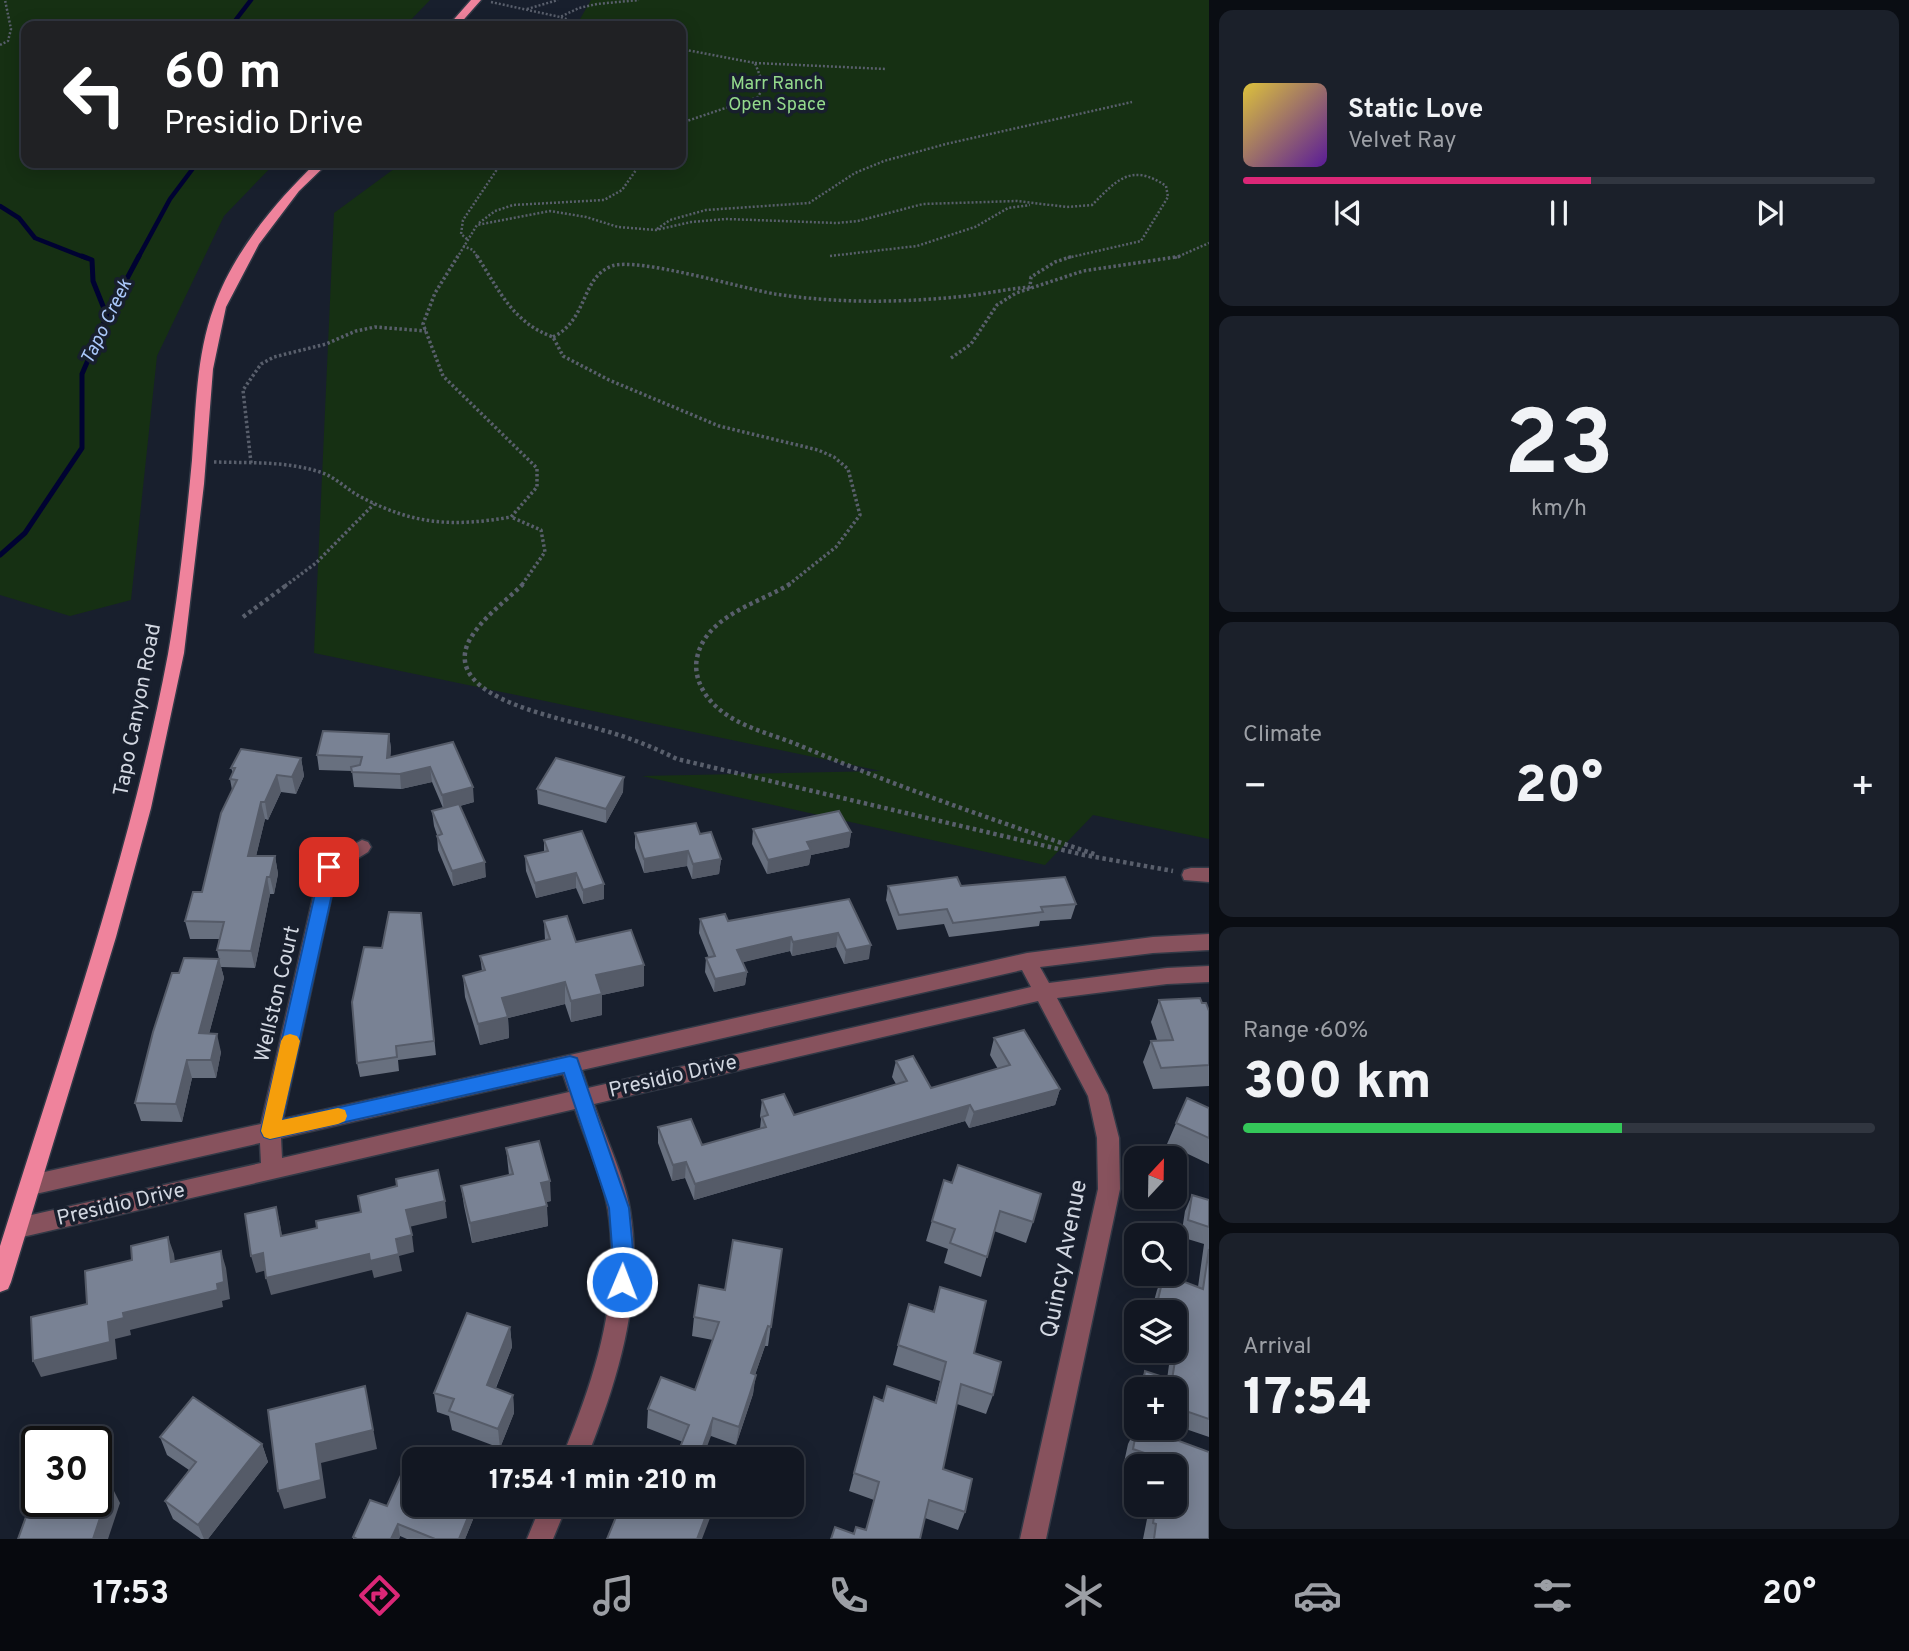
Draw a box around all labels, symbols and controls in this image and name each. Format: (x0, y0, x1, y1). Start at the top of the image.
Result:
text: 60 m (164, 44, 282, 106)
icon: left (49, 49, 140, 140)
park label: Marr Ranch Open Space (728, 73, 826, 117)
text: Static Love (1348, 94, 1483, 127)
text: Presidio Drive (164, 105, 363, 145)
text: Velvet Ray (1348, 127, 1456, 156)
icon: previous (1329, 194, 1367, 232)
icon: pause (1540, 194, 1578, 232)
icon: next (1751, 194, 1789, 232)
water label: Tapo Creek (76, 275, 138, 369)
text: 23 (1504, 392, 1614, 507)
text: km/h (1531, 495, 1587, 524)
street label: Tapo Canyon Road (108, 621, 168, 799)
text: Climate (1243, 721, 1322, 750)
text: 20° (1515, 755, 1603, 821)
text: − (1243, 764, 1268, 813)
text: + (1850, 764, 1875, 813)
pin (299, 837, 359, 897)
icon: arrive (310, 848, 348, 886)
street label: Wellston Court (249, 923, 307, 1065)
text: Range · 60% (1243, 1017, 1368, 1046)
street label: Presidio Drive (606, 1049, 740, 1105)
text: 300 km (1243, 1051, 1431, 1117)
north arrow (1124, 1146, 1186, 1209)
map controls (1124, 1146, 1187, 1517)
street label: Presidio Drive (54, 1177, 188, 1233)
street label: Quincy Avenue (1035, 1177, 1095, 1341)
button: search (1124, 1223, 1187, 1286)
position arrow (585, 1245, 659, 1319)
button: layers (1124, 1300, 1187, 1363)
text: Arrival (1243, 1333, 1312, 1362)
text: 17:54 (1243, 1367, 1373, 1433)
button: + (1124, 1377, 1187, 1440)
speed limit sign: 30 (21, 1426, 112, 1517)
button: − (1124, 1454, 1187, 1517)
text: 17:54 · 1 min · 210 m (489, 1465, 717, 1498)
icon: directions (355, 1571, 404, 1620)
icon: music (589, 1571, 638, 1620)
icon: phone (824, 1571, 873, 1620)
icon: climate (1059, 1571, 1108, 1620)
icon: car (1293, 1571, 1342, 1620)
icon: filters (1528, 1571, 1577, 1620)
text: 17:53 (93, 1575, 169, 1615)
text: 20° (1762, 1575, 1816, 1615)

